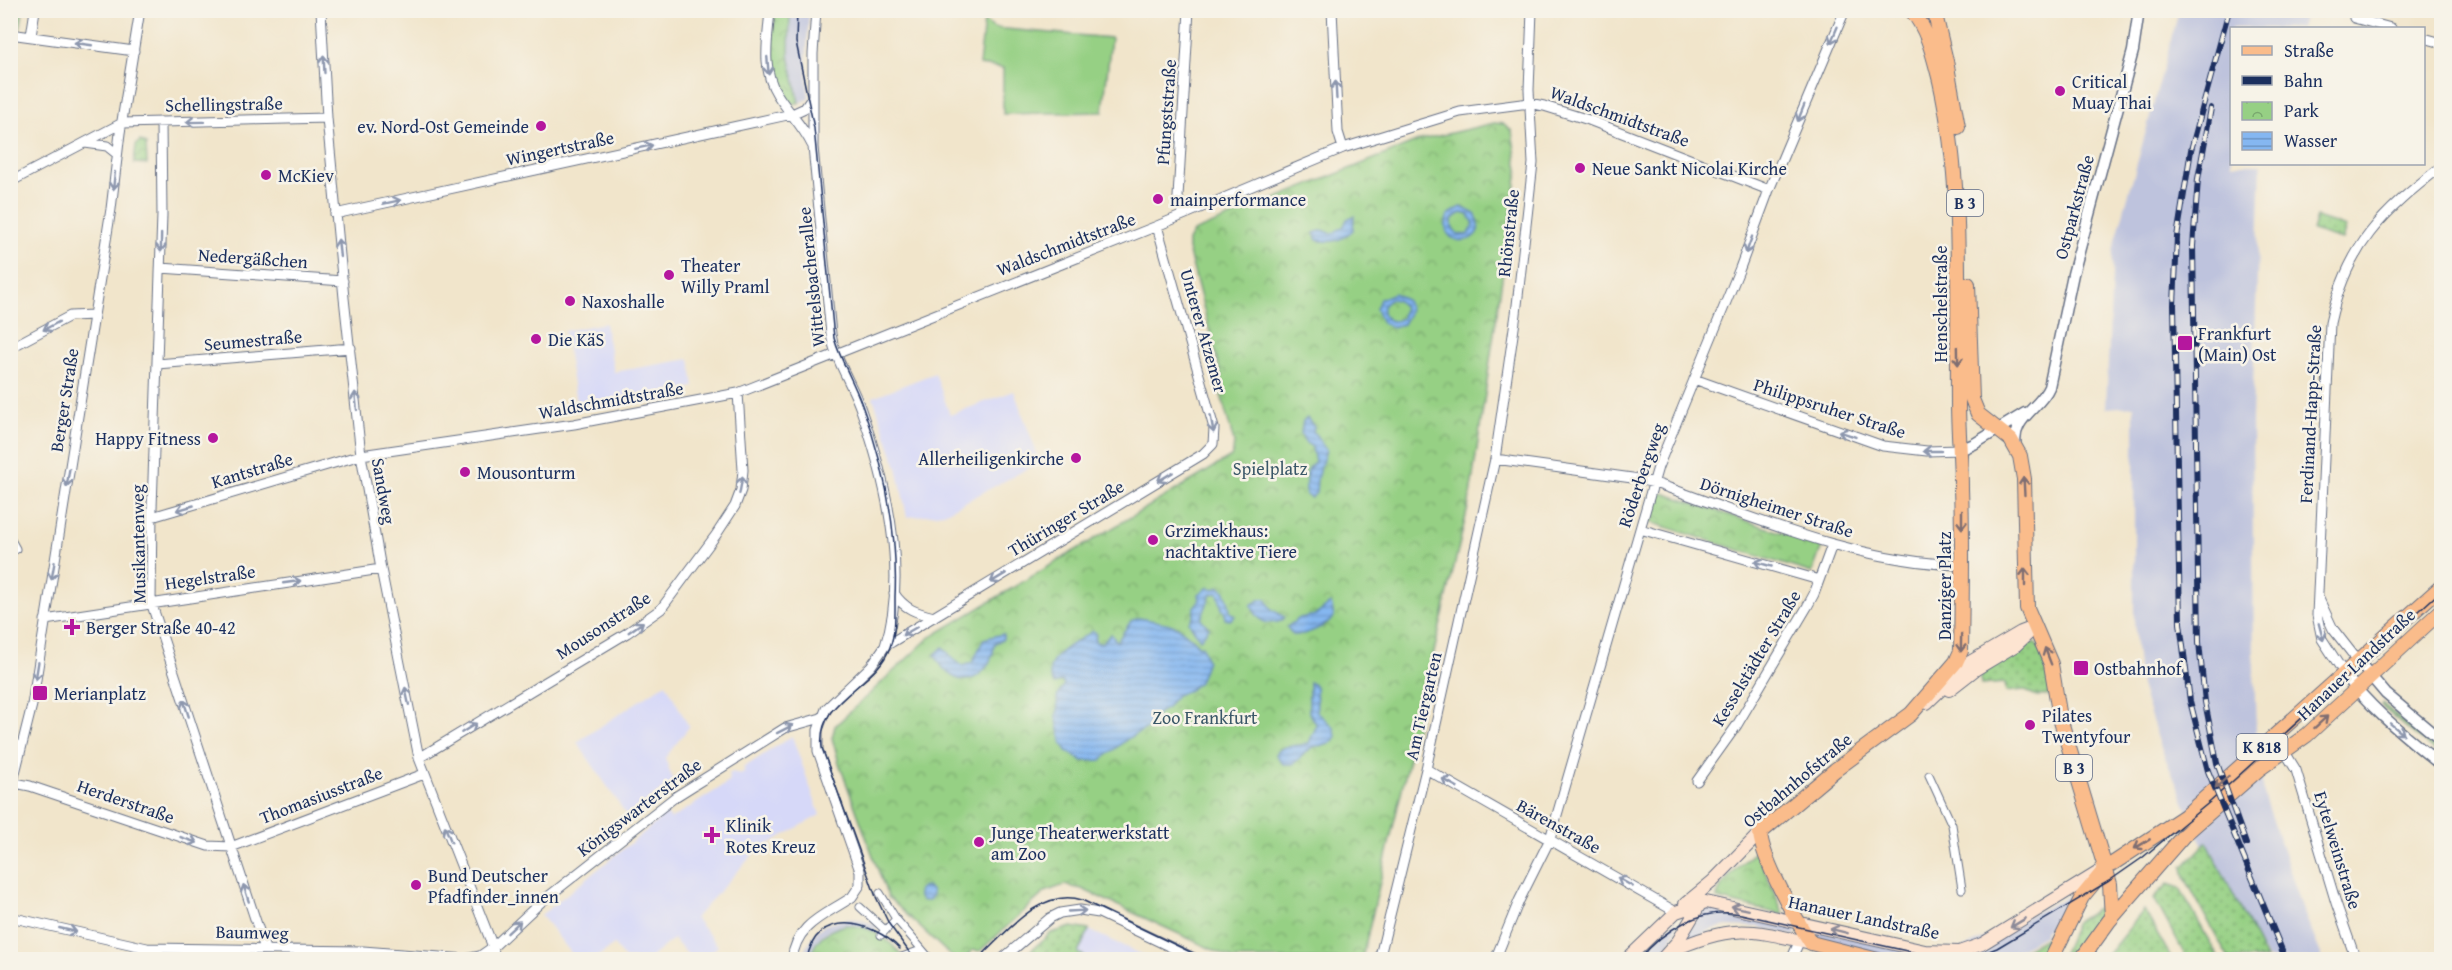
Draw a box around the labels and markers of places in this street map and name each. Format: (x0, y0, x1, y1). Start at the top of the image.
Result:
place label: Critical Muay Thai (2072, 68, 2152, 116)
marker: Critical Muay Thai (2053, 84, 2067, 98)
place label: ev. Nord-Ost Gemeinde (357, 113, 529, 140)
marker: ev. Nord-Ost Gemeinde (534, 119, 548, 133)
place label: Neue Sankt Nicolai Kirche (1592, 155, 1787, 182)
marker: Neue Sankt Nicolai Kirche (1573, 161, 1587, 175)
place label: McKiev (278, 162, 334, 189)
marker: McKiev (259, 168, 273, 182)
place label: mainperformance (1170, 186, 1306, 213)
marker: mainperformance (1151, 192, 1165, 206)
place label: Theater Willy Praml (681, 252, 770, 300)
marker: Theater Willy Praml (662, 268, 676, 282)
place label: Naxoshalle (582, 288, 665, 315)
marker: Naxoshalle (563, 294, 577, 308)
place label: Frankfurt (Main) Ost (2198, 320, 2277, 368)
place label: Die KäS (548, 326, 605, 353)
marker: Die KäS (529, 332, 543, 346)
marker: Frankfurt (Main) Ost (2176, 334, 2194, 352)
place label: Happy Fitness (95, 425, 201, 452)
marker: Happy Fitness (206, 431, 220, 445)
place label: Allerheiligenkirche (918, 445, 1064, 472)
marker: Allerheiligenkirche (1069, 451, 1083, 465)
place label: Mousonturm (477, 459, 576, 486)
marker: Mousonturm (458, 465, 472, 479)
place label: Grzimekhaus: nachtaktive Tiere (1165, 517, 1297, 565)
marker: Grzimekhaus: nachtaktive Tiere (1146, 533, 1160, 547)
place label: Berger Straße 40-42 (86, 614, 236, 641)
marker: Berger Straße 40-42 (63, 618, 81, 636)
place label: Ostbahnhof (2094, 655, 2184, 682)
marker: Ostbahnhof (2072, 659, 2090, 677)
place label: Merianplatz (54, 680, 146, 707)
marker: Merianplatz (31, 684, 49, 702)
place label: Pilates Twentyfour (2042, 702, 2131, 750)
marker: Pilates Twentyfour (2023, 718, 2037, 732)
place label: Klinik Rotes Kreuz (726, 812, 815, 860)
place label: Junge Theaterwerkstatt am Zoo (989, 819, 1170, 867)
marker: Klinik Rotes Kreuz (703, 826, 721, 844)
marker: Junge Theaterwerkstatt am Zoo (972, 835, 986, 849)
place label: Bund Deutscher Pfadfinder_innen (428, 862, 559, 910)
marker: Bund Deutscher Pfadfinder_innen (409, 878, 423, 892)

